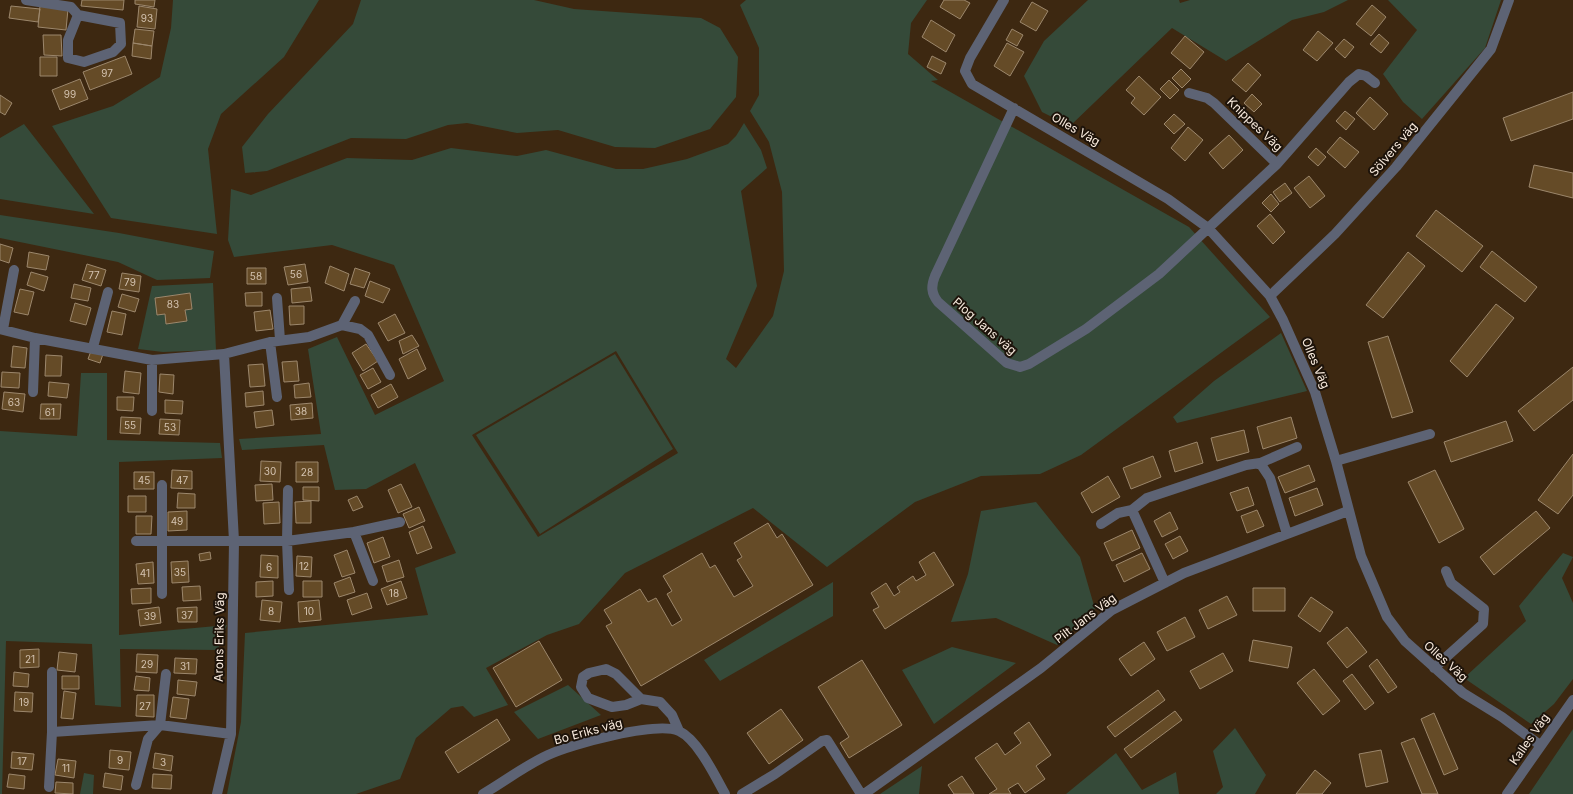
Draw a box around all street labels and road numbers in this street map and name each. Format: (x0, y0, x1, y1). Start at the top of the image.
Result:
street label: Knippes Väg (1224, 94, 1286, 154)
street label: Olles Väg (1049, 109, 1103, 149)
street label: Sölvers väg (1366, 119, 1420, 179)
street label: Plog Jans väg (950, 294, 1020, 358)
street label: Olles Väg (1299, 335, 1333, 391)
street label: Pilt Jans Väg (1051, 590, 1119, 646)
street label: Arons Eriks Väg (211, 592, 227, 682)
street label: Olles Väg (1421, 637, 1471, 685)
street label: Kalles Väg (1506, 710, 1552, 768)
street label: Bo Eriks väg (552, 715, 624, 747)

